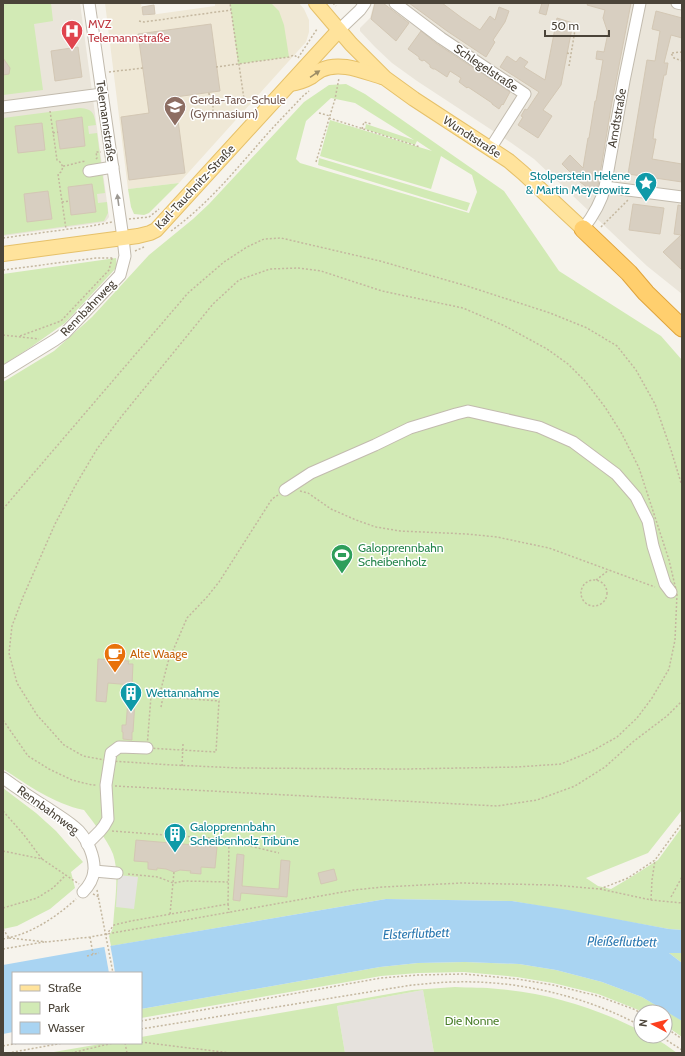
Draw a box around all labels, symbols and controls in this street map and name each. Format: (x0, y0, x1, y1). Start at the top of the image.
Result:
scale bar (545, 12, 609, 38)
place label: MVZ Telemannstraße (88, 16, 170, 45)
hospital icon: MVZ Telemannstraße (59, 18, 85, 51)
text: 50 m (551, 18, 579, 33)
street label: Schlegelstraße (451, 41, 521, 95)
one-way arrow (310, 70, 320, 78)
street label: Telemannstraße (93, 79, 120, 162)
street label: Arndtstraße (604, 87, 629, 149)
place label: Gerda-Taro-Schule (Gymnasium) (190, 92, 286, 121)
school or university icon: Gerda-Taro-Schule (Gymnasium) (162, 94, 188, 127)
street label: Wundtstraße (440, 112, 504, 161)
street label: Karl-Tauchnitz-Straße (151, 141, 238, 232)
place label: Stolperstein Helene & Martin Meyerowitz (526, 168, 630, 197)
place icon: Stolperstein Helene & Martin Meyerowitz (633, 170, 659, 203)
one-way arrow (115, 194, 121, 206)
street label: Rennbahnweg (57, 276, 119, 339)
place label: Galopprennbahn Scheibenholz (358, 540, 444, 569)
sports icon: Galopprennbahn Scheibenholz (329, 542, 355, 575)
cafe icon: Alte Waage (102, 641, 128, 674)
place label: Alte Waage (130, 646, 187, 661)
building icon: Wettannahme (118, 680, 144, 713)
place label: Wettannahme (146, 685, 219, 700)
street label: Rennbahnweg (14, 782, 83, 838)
place label: Galopprennbahn Scheibenholz Tribüne (190, 819, 299, 848)
building icon: Galopprennbahn Scheibenholz Tribüne (162, 821, 188, 854)
water label: Elsterflutbett (382, 924, 451, 942)
water label: Pleißeflutbett (587, 932, 658, 950)
legend (12, 972, 142, 1044)
text: Straße (48, 980, 81, 995)
text: Park (48, 1000, 70, 1015)
north arrow (633, 1004, 673, 1044)
park label: Die Nonne (445, 1013, 499, 1028)
text: N (636, 1018, 650, 1027)
text: Wasser (48, 1020, 85, 1035)

